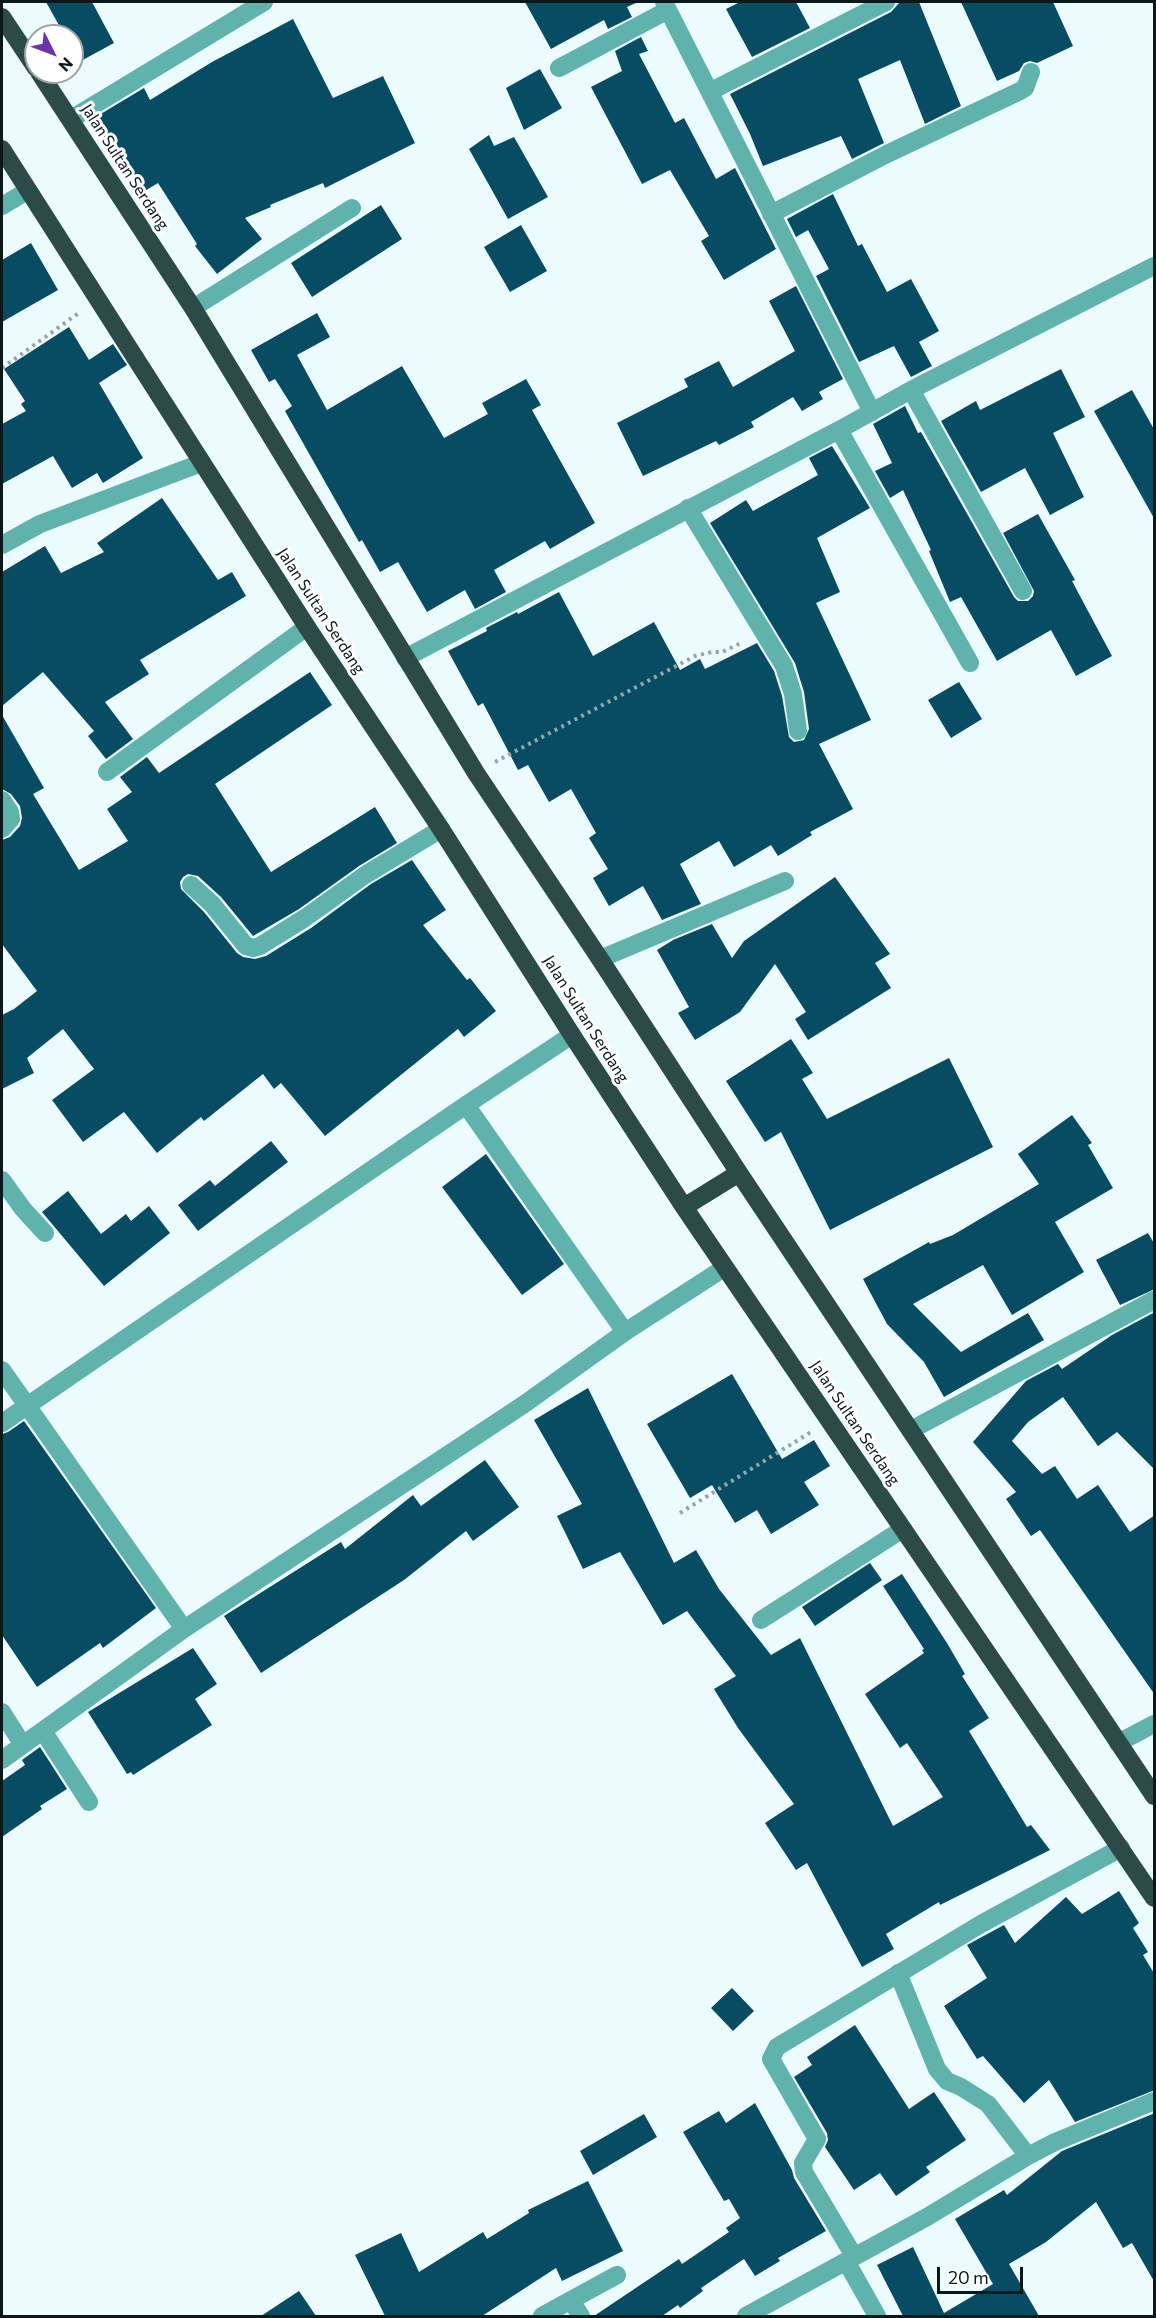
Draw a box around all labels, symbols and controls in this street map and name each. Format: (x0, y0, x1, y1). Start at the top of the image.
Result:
north arrow (24, 24, 84, 84)
text: N (55, 54, 77, 76)
street label: Jalan Sultan Serdang (77, 100, 173, 234)
street label: Jalan Sultan Serdang (273, 544, 369, 678)
street label: Jalan Sultan Serdang (539, 952, 633, 1086)
street label: Jalan Sultan Serdang (806, 1357, 904, 1489)
scale bar (940, 2255, 1026, 2293)
text: 20 m (948, 2266, 989, 2288)

